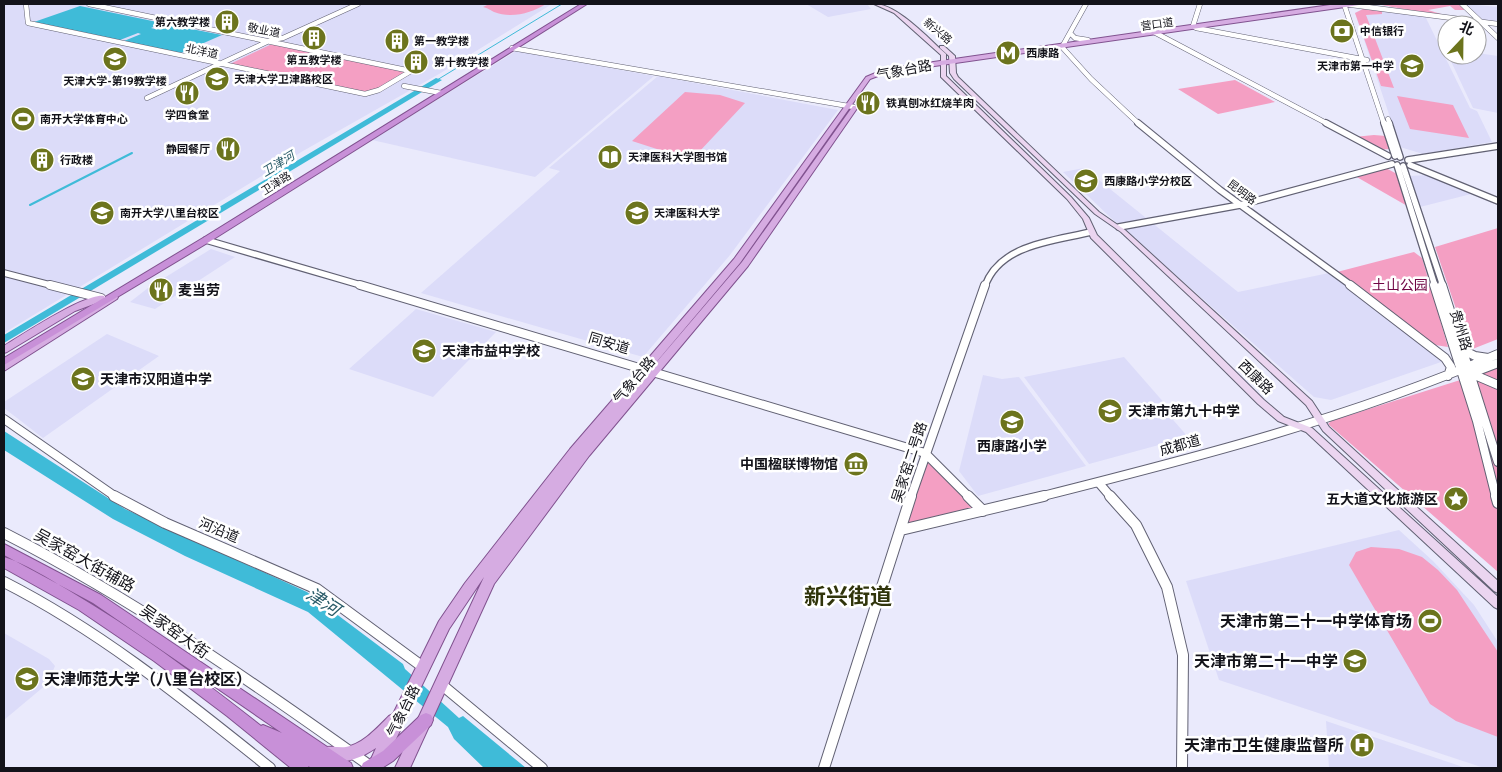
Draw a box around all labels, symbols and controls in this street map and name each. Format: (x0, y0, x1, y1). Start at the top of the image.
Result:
building icon: 第六教学楼 (214, 9, 240, 35)
north arrow (1437, 15, 1487, 65)
place label: 第六教学楼 (155, 16, 210, 30)
street label: 新兴路 (920, 16, 954, 48)
street label: 营口道 (1140, 16, 1174, 34)
bank icon: 中信银行 (1329, 18, 1355, 44)
text: 北 (1457, 19, 1476, 40)
street label: 敬业道 (246, 21, 281, 41)
building icon: 第五教学楼 (301, 25, 327, 51)
place label: 中信银行 (1360, 25, 1404, 39)
building icon: 第一教学楼 (384, 28, 410, 54)
place label: 第一教学楼 (414, 35, 469, 49)
metro station icon: 西康路 (995, 40, 1021, 66)
street label: 北洋道 (184, 42, 219, 62)
school or university icon: 天津大学-第19教学楼 (102, 46, 128, 72)
place label: 西康路 (1026, 47, 1060, 61)
building icon: 第十教学楼 (403, 49, 429, 75)
school or university icon: 天津市第一中学 (1399, 53, 1425, 79)
place label: 第五教学楼 (287, 54, 342, 68)
place label: 第十教学楼 (434, 56, 489, 70)
street label: 气象台路 (875, 58, 933, 85)
place label: 天津市第一中学 (1317, 60, 1394, 74)
school or university icon: 天津大学卫津路校区 (204, 66, 230, 92)
place label: 天津大学卫津路校区 (234, 73, 333, 87)
place label: 天津大学-第19教学楼 (63, 75, 167, 89)
restaurant icon: 学四食堂 (174, 80, 200, 106)
restaurant icon: 铁真刨冰红烧羊肉 (855, 90, 881, 116)
place label: 铁真刨冰红烧羊肉 (886, 97, 974, 111)
sports icon: 南开大学体育中心 (10, 106, 36, 132)
place label: 学四食堂 (165, 109, 209, 123)
place label: 南开大学体育中心 (40, 113, 128, 127)
restaurant icon: 静园餐厅 (215, 136, 241, 162)
place label: 静园餐厅 (166, 143, 210, 157)
library icon: 天津医科大学图书馆 (597, 144, 623, 170)
building icon: 行政楼 (29, 147, 55, 173)
water label: 卫津河 (259, 148, 300, 181)
place label: 天津医科大学图书馆 (628, 151, 727, 165)
place label: 行政楼 (60, 154, 93, 168)
school or university icon: 西康路小学分校区 (1073, 168, 1099, 194)
street label: 卫津路 (259, 169, 294, 199)
place label: 西康路小学分校区 (1104, 175, 1192, 189)
street label: 昆明路 (1224, 177, 1259, 208)
school or university icon: 南开大学八里台校区 (89, 200, 115, 226)
school or university icon: 天津医科大学 (624, 200, 650, 226)
place label: 南开大学八里台校区 (120, 207, 219, 221)
place label: 天津医科大学 (654, 207, 720, 221)
restaurant icon: 麦当劳 (148, 277, 174, 303)
park label: 土山公园 (1372, 278, 1428, 295)
place label: 麦当劳 (178, 283, 220, 300)
street label: 贵州路 (1445, 308, 1475, 353)
street label: 同安道 (586, 330, 631, 359)
school or university icon: 天津市益中学校 (411, 338, 437, 364)
place label: 天津市益中学校 (442, 343, 540, 361)
street label: 气象台路 (611, 354, 660, 408)
street label: 西康路 (1234, 357, 1276, 399)
school or university icon: 天津市汉阳道中学 (70, 366, 96, 392)
place label: 天津市汉阳道中学 (100, 371, 212, 389)
school or university icon: 天津市第九十中学 (1097, 398, 1123, 424)
place label: 天津市第九十中学 (1128, 403, 1240, 421)
school or university icon: 西康路小学 (999, 409, 1025, 435)
street label: 吴家窑二号路 (888, 420, 931, 505)
street label: 成都道 (1158, 432, 1203, 460)
place label: 西康路小学 (977, 438, 1047, 456)
museum icon: 中国楹联博物馆 (843, 451, 869, 477)
place label: 中国楹联博物馆 (740, 456, 838, 474)
place icon: 五大道文化旅游区 (1443, 486, 1469, 512)
place label: 五大道文化旅游区 (1326, 491, 1438, 509)
street label: 河沿道 (196, 515, 241, 547)
street label: 吴家窑大街辅路 (30, 526, 138, 598)
water label: 津河 (301, 584, 346, 624)
district label: 新兴街道 (804, 585, 892, 612)
street label: 吴家窑大街 (135, 601, 212, 664)
sports icon: 天津市第二十一中学体育场 (1417, 608, 1443, 634)
place label: 天津市第二十一中学体育场 (1220, 613, 1412, 633)
school or university icon: 天津市第二十一中学 (1342, 648, 1368, 674)
place label: 天津市第二十一中学 (1194, 653, 1338, 673)
school or university icon: 天津师范大学（八里台校区） (14, 666, 40, 692)
place label: 天津师范大学（八里台校区） (44, 670, 252, 691)
street label: 气象台路 (384, 683, 424, 741)
hospital icon: 天津市卫生健康监督所 (1349, 732, 1375, 758)
place label: 天津市卫生健康监督所 (1184, 737, 1344, 757)

